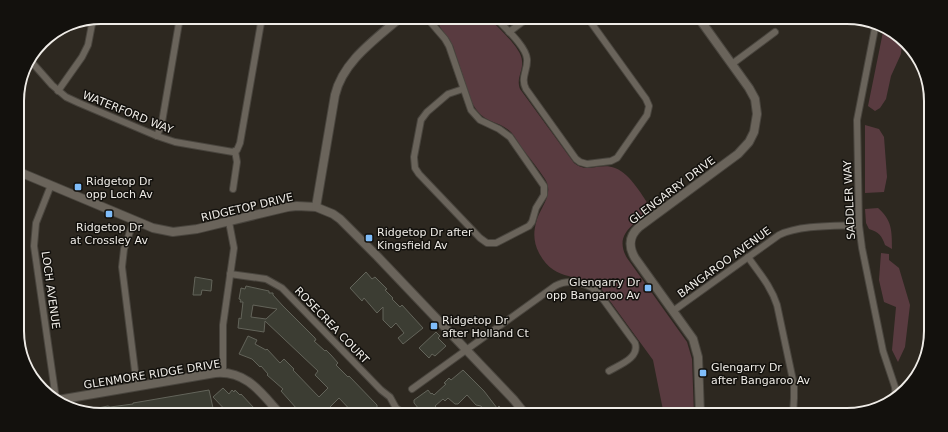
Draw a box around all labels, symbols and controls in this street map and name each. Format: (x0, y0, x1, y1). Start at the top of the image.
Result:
street label: WATERFORD WAY (81, 88, 175, 137)
street label: GLENGARRY DRIVE (627, 154, 718, 227)
street label: SADDLER WAY (841, 160, 858, 240)
place label: Ridgetop Dr opp Loch Av (86, 175, 153, 201)
marker: Ridgetop Dr opp Loch Av (73, 182, 83, 192)
street label: RIDGETOP DRIVE (200, 191, 295, 224)
marker: Ridgetop Dr at Crossley Av (104, 209, 114, 219)
place label: Ridgetop Dr at Crossley Av (70, 221, 148, 247)
street label: BANGAROO AVENUE (675, 224, 774, 301)
place label: Ridgetop Dr after Kingsfield Av (377, 226, 473, 252)
marker: Ridgetop Dr after Kingsfield Av (364, 233, 374, 243)
street label: LOCH AVENUE (39, 250, 62, 330)
place label: Glenqarry Dr opp Bangaroo Av (546, 276, 640, 302)
marker: Glenqarry Dr opp Bangaroo Av (643, 283, 653, 293)
street label: ROSECREA COURT (292, 284, 372, 367)
place label: Ridgetop Dr after Holland Ct (442, 314, 530, 340)
marker: Ridgetop Dr after Holland Ct (429, 321, 439, 331)
street label: GLENMORE RIDGE DRIVE (83, 357, 221, 392)
place label: Glengarry Dr after Bangaroo Av (711, 361, 811, 387)
marker: Glengarry Dr after Bangaroo Av (698, 368, 708, 378)

